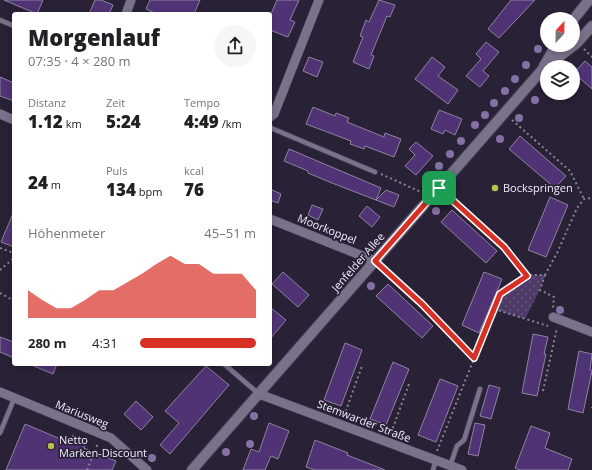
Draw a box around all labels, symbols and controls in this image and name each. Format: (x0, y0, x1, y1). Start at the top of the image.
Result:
north arrow (540, 12, 580, 52)
map controls (540, 12, 580, 100)
text: Morgenlauf (28, 22, 160, 52)
button: share (214, 25, 256, 67)
text: 07:35 · 4 × 280 m (28, 52, 131, 70)
button: layers (540, 60, 580, 100)
text: Distanz (28, 95, 66, 110)
text: Zeit (106, 95, 125, 110)
text: Tempo (184, 95, 220, 110)
text: 1.12 (28, 110, 63, 133)
text: 5:24 (106, 110, 141, 133)
text: 4:49 (184, 110, 219, 133)
text: km (63, 116, 82, 131)
text: /km (219, 116, 242, 131)
text: Puls (106, 163, 127, 178)
text: kcal (184, 163, 204, 178)
text: 24 (28, 171, 48, 194)
pin (422, 171, 456, 205)
text: m (48, 177, 61, 192)
icon: arrive (428, 177, 450, 199)
text: 134 (106, 178, 136, 201)
text: 76 (184, 178, 204, 201)
place label: Bockspringen (503, 180, 573, 195)
marker: Bockspringen (490, 183, 500, 193)
text: bpm (136, 184, 162, 199)
street label: Moorkoppel (295, 210, 359, 247)
text: Höhenmeter (28, 224, 105, 242)
text: 45–51 m (204, 224, 256, 242)
street label: Jenfelder Allee (327, 229, 387, 295)
text: 280 m (28, 334, 66, 352)
text: 4:31 (92, 334, 118, 352)
street label: Mariusweg (53, 396, 111, 431)
street label: Stemwarder Straße (315, 396, 413, 445)
place label: Netto Marken-Discount (59, 432, 147, 460)
marker: Netto Marken-Discount (46, 441, 56, 451)

